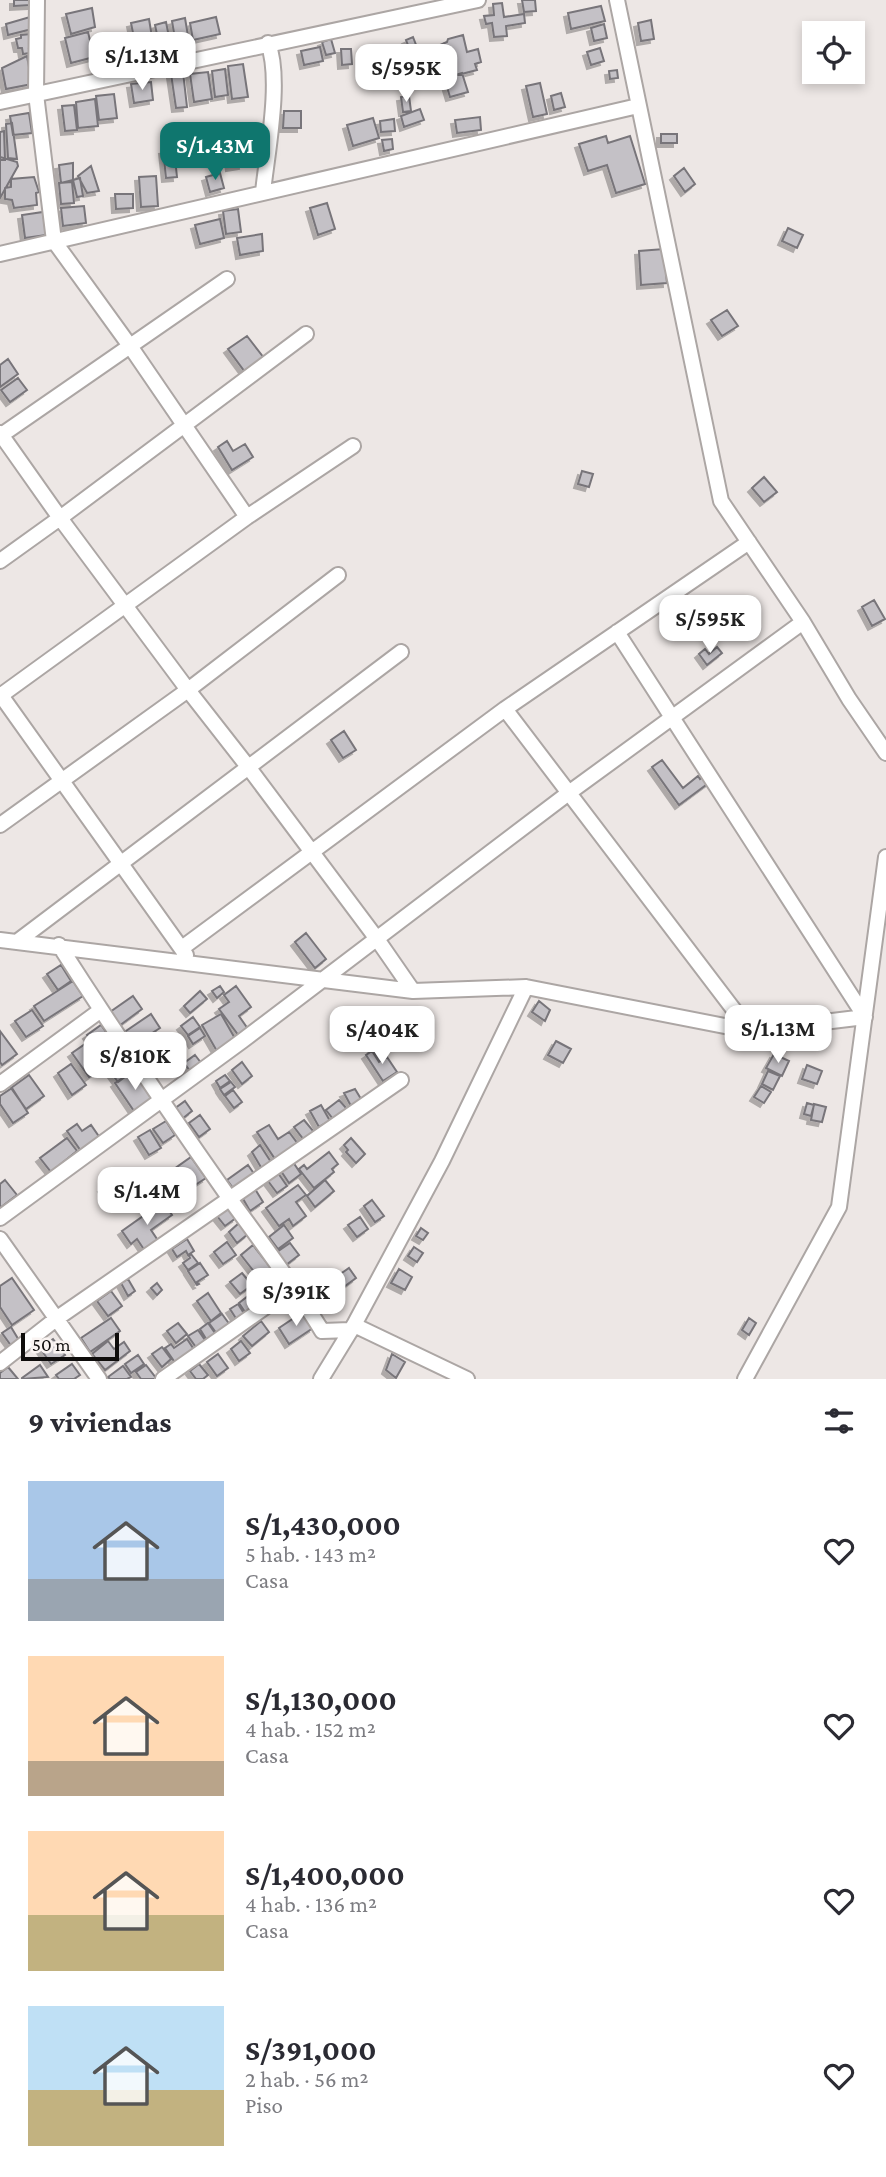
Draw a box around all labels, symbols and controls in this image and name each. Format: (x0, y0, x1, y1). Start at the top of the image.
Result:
map controls (802, 21, 865, 84)
button: locate (802, 21, 865, 84)
pin: S/1.13M (77, 32, 207, 92)
text: S/1.13M (105, 42, 179, 68)
pin: S/595K (349, 44, 463, 104)
text: S/595K (371, 54, 441, 80)
pin: S/1.43M (150, 122, 280, 182)
text: S/1.43M (176, 132, 254, 158)
pin: S/595K (653, 596, 767, 655)
text: S/595K (675, 605, 745, 631)
pin: S/404K (325, 1006, 439, 1066)
pin: S/1.13M (713, 1006, 843, 1065)
text: S/1.13M (741, 1015, 815, 1041)
text: S/404K (346, 1016, 418, 1042)
pin: S/810K (78, 1032, 192, 1092)
text: S/810K (100, 1042, 170, 1068)
pin: S/1.4M (90, 1168, 204, 1227)
text: S/1.4M (114, 1177, 180, 1203)
pin: S/391K (239, 1268, 353, 1328)
text: S/391K (262, 1278, 330, 1304)
scale bar (21, 1330, 119, 1362)
text: 50 m (32, 1334, 71, 1355)
icon: filters (820, 1402, 858, 1440)
text: 9 viviendas (28, 1405, 172, 1438)
text: S/1,430,000 (245, 1508, 401, 1541)
icon: home (84, 1509, 168, 1593)
icon: heart (820, 1532, 858, 1570)
text: 5 hab. · 143 m² (245, 1541, 376, 1567)
text: Casa (245, 1567, 289, 1593)
text: S/1,130,000 (245, 1683, 397, 1716)
icon: home (84, 1684, 168, 1768)
icon: heart (820, 1707, 858, 1745)
text: 4 hab. · 152 m² (245, 1716, 376, 1742)
text: Casa (245, 1742, 289, 1768)
text: S/1,400,000 (245, 1858, 405, 1891)
icon: home (84, 1859, 168, 1943)
icon: heart (820, 1882, 858, 1920)
text: 4 hab. · 136 m² (245, 1891, 377, 1917)
text: Casa (245, 1917, 289, 1943)
text: S/391,000 (245, 2033, 376, 2066)
icon: home (84, 2034, 168, 2118)
icon: heart (820, 2057, 858, 2095)
text: 2 hab. · 56 m² (245, 2066, 368, 2092)
text: Piso (245, 2092, 283, 2118)

